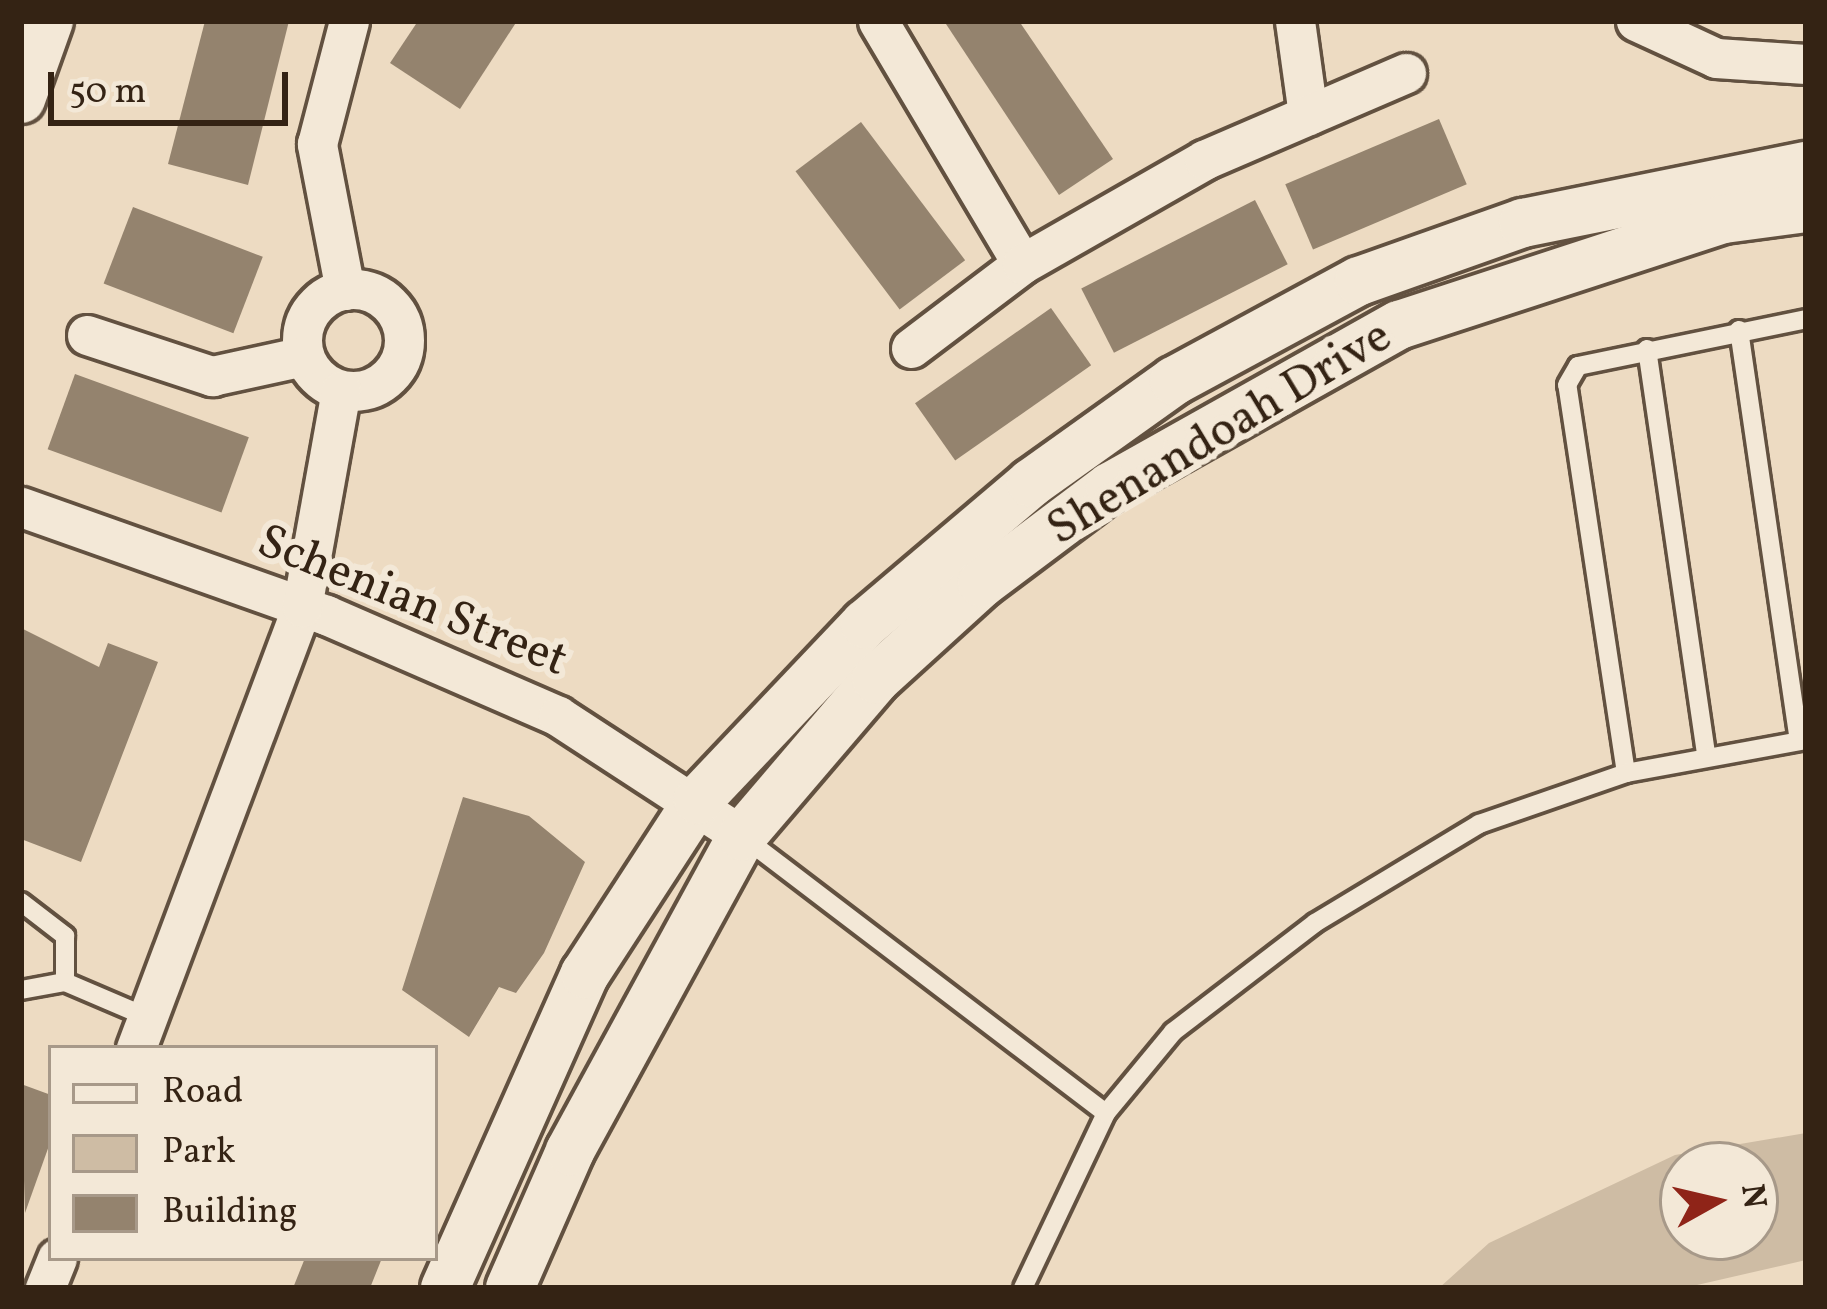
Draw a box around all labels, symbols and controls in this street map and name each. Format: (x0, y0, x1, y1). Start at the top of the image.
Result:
scale bar (54, 48, 294, 122)
text: 50 m (69, 68, 146, 118)
street label: Shenandoah Drive (1038, 309, 1402, 559)
street label: Schenian Street (249, 514, 575, 690)
legend (48, 1045, 438, 1261)
text: Road (162, 1068, 243, 1118)
text: Park (162, 1128, 236, 1178)
north arrow (1659, 1141, 1779, 1261)
text: N (1727, 1181, 1776, 1211)
text: Building (162, 1188, 297, 1238)

